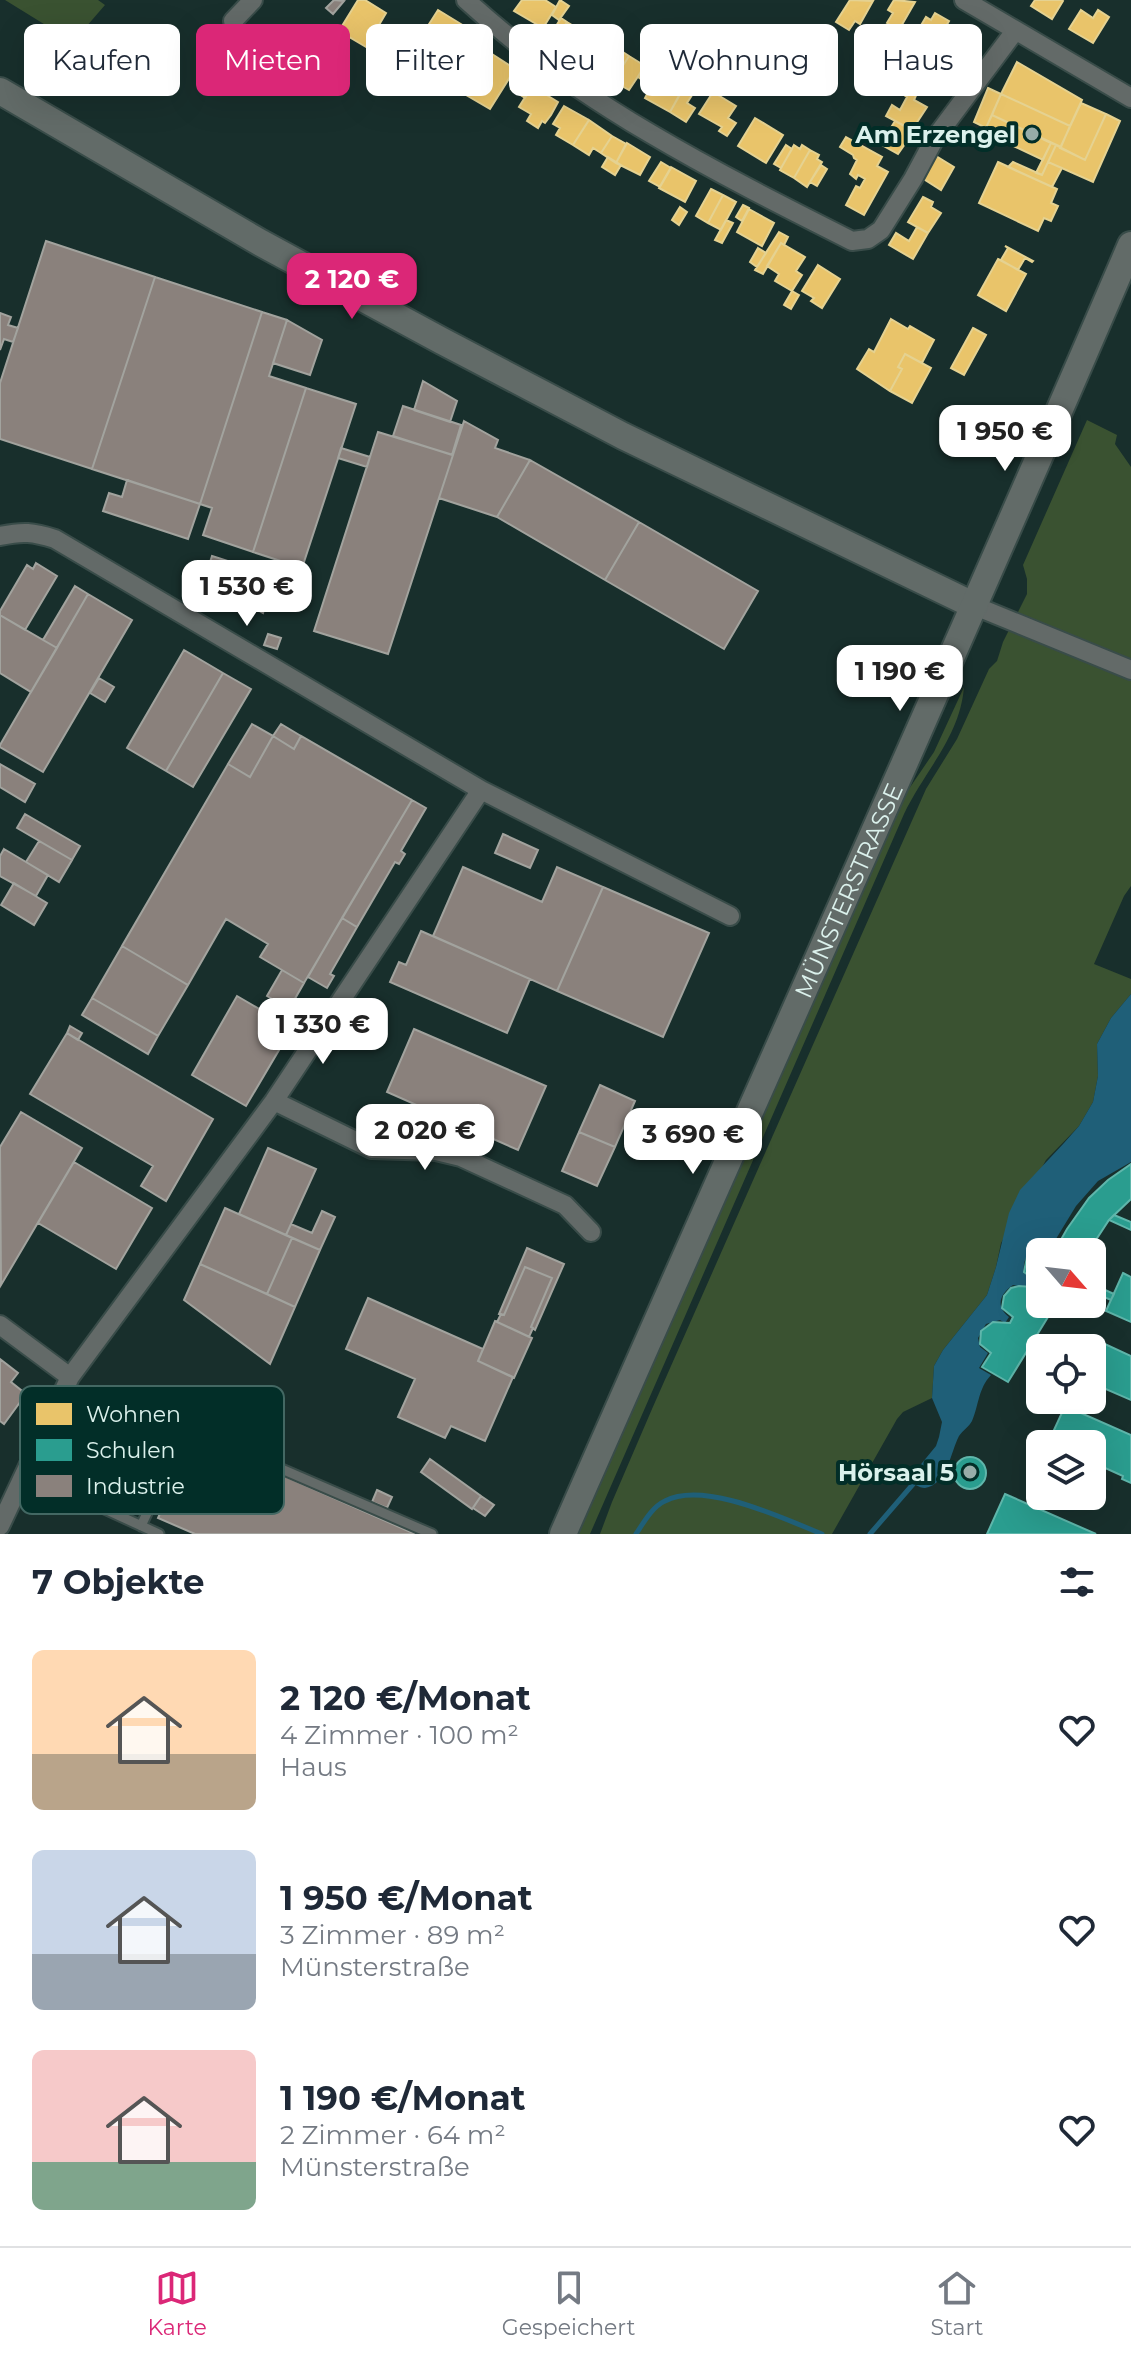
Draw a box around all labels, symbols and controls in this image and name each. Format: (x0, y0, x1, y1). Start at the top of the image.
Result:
chip: Kaufen (24, 24, 180, 96)
chip: Mieten (196, 24, 350, 96)
chip: Filter (366, 24, 493, 96)
chip: Neu (509, 24, 624, 96)
chip: Wohnung (640, 24, 838, 96)
chip: Haus (854, 24, 982, 96)
place label: Am Erzengel (854, 120, 1016, 149)
marker: Am Erzengel (1023, 125, 1041, 143)
pin: 2 120 € (278, 253, 426, 321)
text: 2 120 € (305, 263, 399, 295)
pin: 1 950 € (931, 405, 1079, 473)
text: 1 950 € (957, 415, 1053, 447)
pin: 1 530 € (173, 560, 321, 628)
text: 1 530 € (200, 570, 294, 602)
pin: 1 190 € (826, 645, 974, 713)
text: 1 190 € (855, 655, 945, 687)
street label: MÜNSTERSTRASSE (788, 779, 908, 1002)
pin: 1 330 € (249, 998, 397, 1066)
text: 1 330 € (276, 1008, 370, 1040)
pin: 2 020 € (351, 1104, 499, 1172)
pin: 3 690 € (619, 1108, 767, 1176)
text: 2 020 € (374, 1114, 476, 1146)
text: 3 690 € (642, 1118, 744, 1150)
north arrow (1026, 1238, 1106, 1318)
map controls (1026, 1238, 1106, 1510)
button: locate (1026, 1334, 1106, 1414)
legend (20, 1386, 284, 1514)
text: Wohnen (86, 1401, 181, 1428)
button: layers (1026, 1430, 1106, 1510)
text: Schulen (86, 1437, 175, 1464)
place label: Hörsaal 5 (838, 1458, 954, 1487)
marker: Hörsaal 5 (961, 1463, 979, 1481)
text: Industrie (86, 1473, 185, 1500)
icon: filters (1055, 1560, 1099, 1604)
text: 7 Objekte (32, 1561, 204, 1603)
text: 2 120 €/Monat (280, 1677, 531, 1719)
icon: home (96, 1682, 192, 1778)
icon: heart (1055, 1708, 1099, 1752)
text: 4 Zimmer · 100 m² (280, 1719, 519, 1751)
text: Haus (280, 1751, 347, 1783)
text: 1 950 €/Monat (280, 1877, 532, 1919)
icon: home (96, 1882, 192, 1978)
icon: heart (1055, 1908, 1099, 1952)
text: 3 Zimmer · 89 m² (280, 1919, 505, 1951)
text: Münsterstraße (280, 1951, 470, 1983)
text: 1 190 €/Monat (280, 2077, 526, 2119)
icon: home (96, 2082, 192, 2178)
icon: heart (1055, 2108, 1099, 2152)
text: 2 Zimmer · 64 m² (280, 2119, 506, 2151)
text: Münsterstraße (280, 2151, 470, 2183)
tab: Karte (148, 2266, 207, 2341)
tab: Gespeichert (502, 2266, 635, 2341)
tab: Start (930, 2266, 984, 2341)

